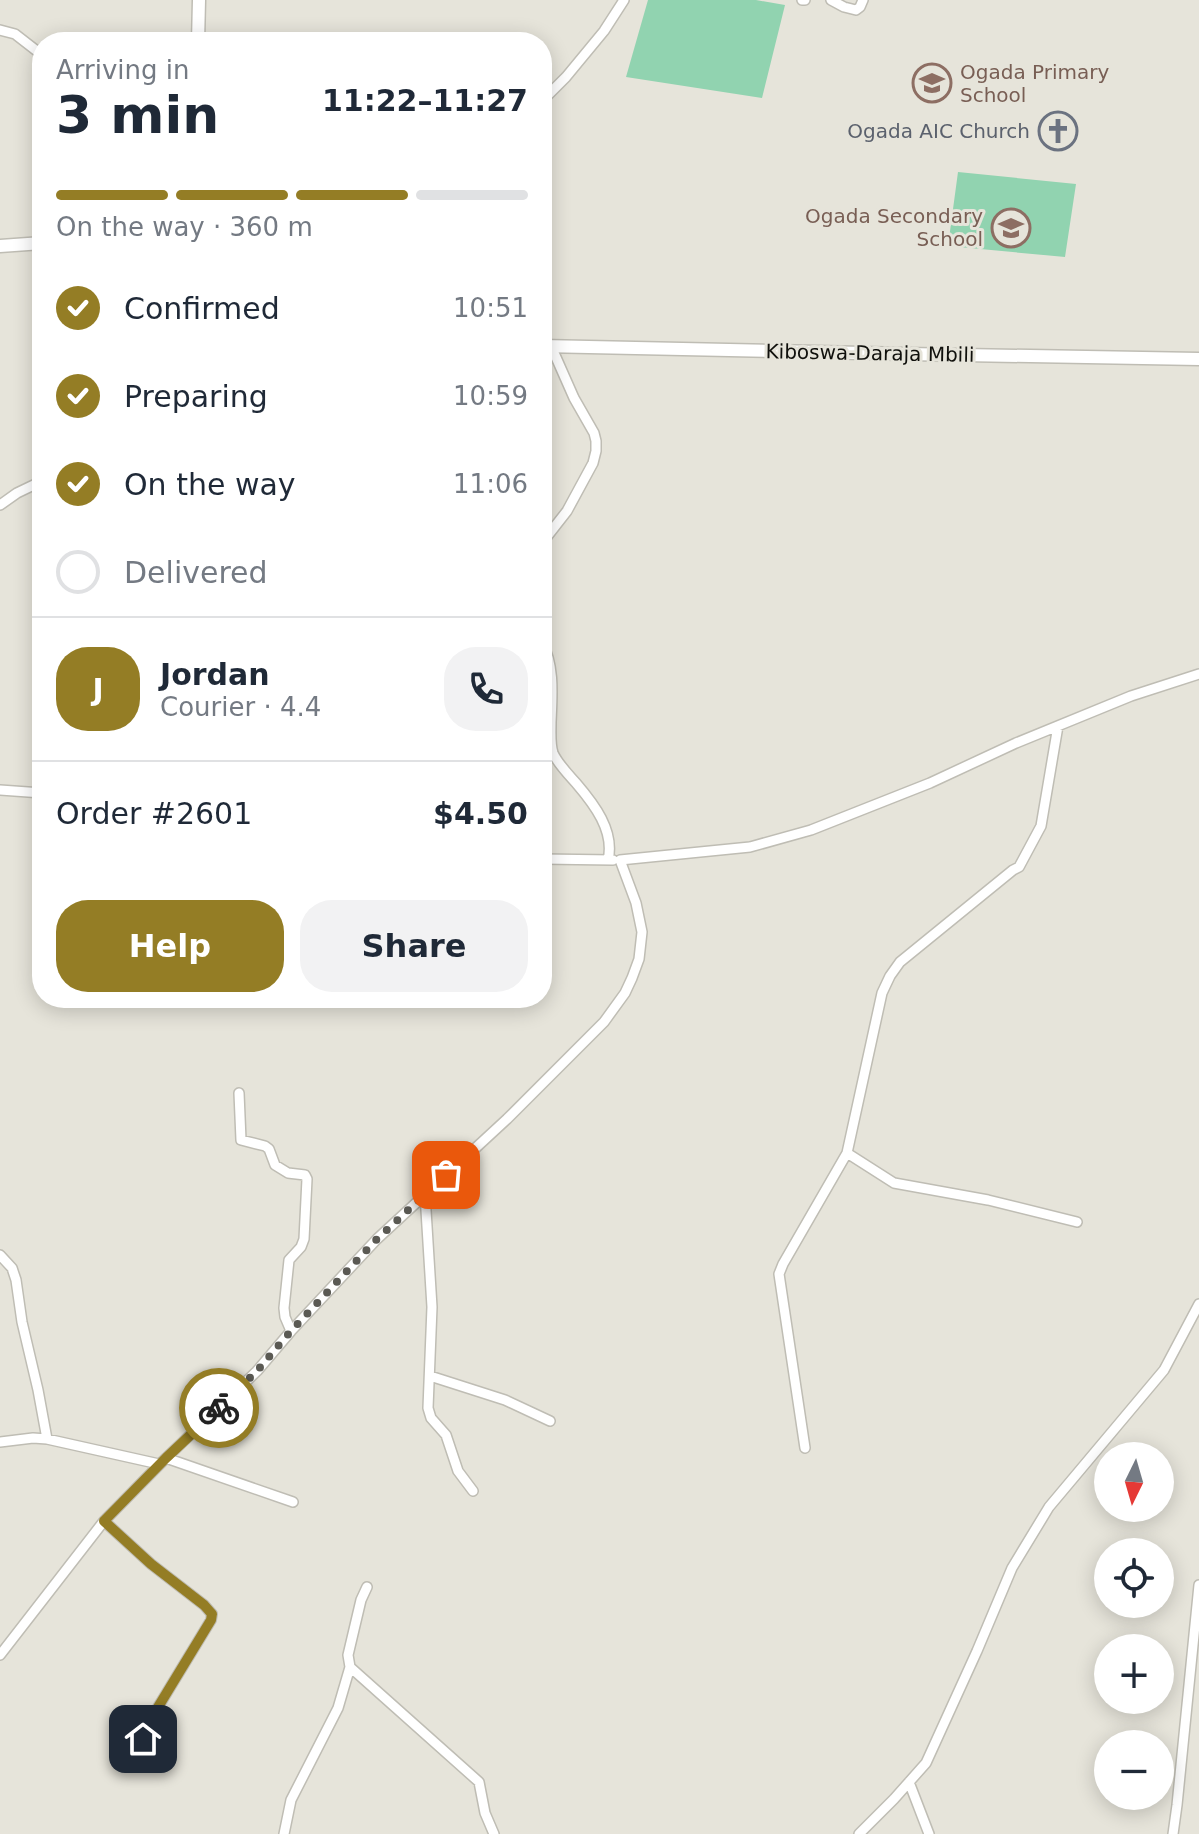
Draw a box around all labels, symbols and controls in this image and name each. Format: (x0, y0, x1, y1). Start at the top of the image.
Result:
text: Arriving in (56, 55, 190, 85)
place label: Ogada Primary School (960, 60, 1109, 107)
school or university icon: Ogada Primary School (911, 62, 953, 104)
text: 11:22–11:27 (322, 83, 528, 118)
text: 3 min (56, 85, 219, 145)
church icon: Ogada AIC Church (1037, 110, 1079, 152)
place label: Ogada AIC Church (847, 119, 1030, 143)
place label: Ogada Secondary School (805, 204, 983, 251)
school or university icon: Ogada Secondary School (990, 207, 1032, 249)
text: On the way · 360 m (56, 212, 313, 242)
icon: check (56, 286, 100, 330)
text: Confirmed (124, 291, 280, 326)
text: 10:51 (453, 293, 528, 323)
street label: Kiboswa-Daraja Mbili (765, 339, 975, 367)
icon: check (56, 374, 100, 418)
text: Preparing (124, 379, 268, 414)
text: 10:59 (453, 381, 528, 411)
icon: check (56, 462, 100, 506)
text: On the way (124, 467, 296, 502)
text: 11:06 (453, 469, 528, 499)
text: Delivered (124, 555, 268, 590)
button: phone (444, 647, 528, 731)
text: Jordan (160, 657, 270, 692)
text: J (92, 672, 104, 707)
text: Courier · 4.4 (160, 692, 321, 722)
text: Order #2601 (56, 796, 252, 831)
text: $4.50 (433, 796, 528, 831)
button: Help (56, 900, 284, 992)
button: Share (300, 900, 528, 992)
pin (412, 1141, 480, 1209)
icon: bag (424, 1153, 468, 1197)
courier (179, 1368, 259, 1448)
icon: bike (197, 1386, 241, 1430)
north arrow (1094, 1442, 1174, 1522)
map controls (1094, 1442, 1174, 1810)
button: locate (1094, 1538, 1174, 1618)
button: + (1094, 1634, 1174, 1714)
pin (109, 1705, 177, 1773)
icon: home (121, 1717, 165, 1761)
button: − (1094, 1730, 1174, 1810)

